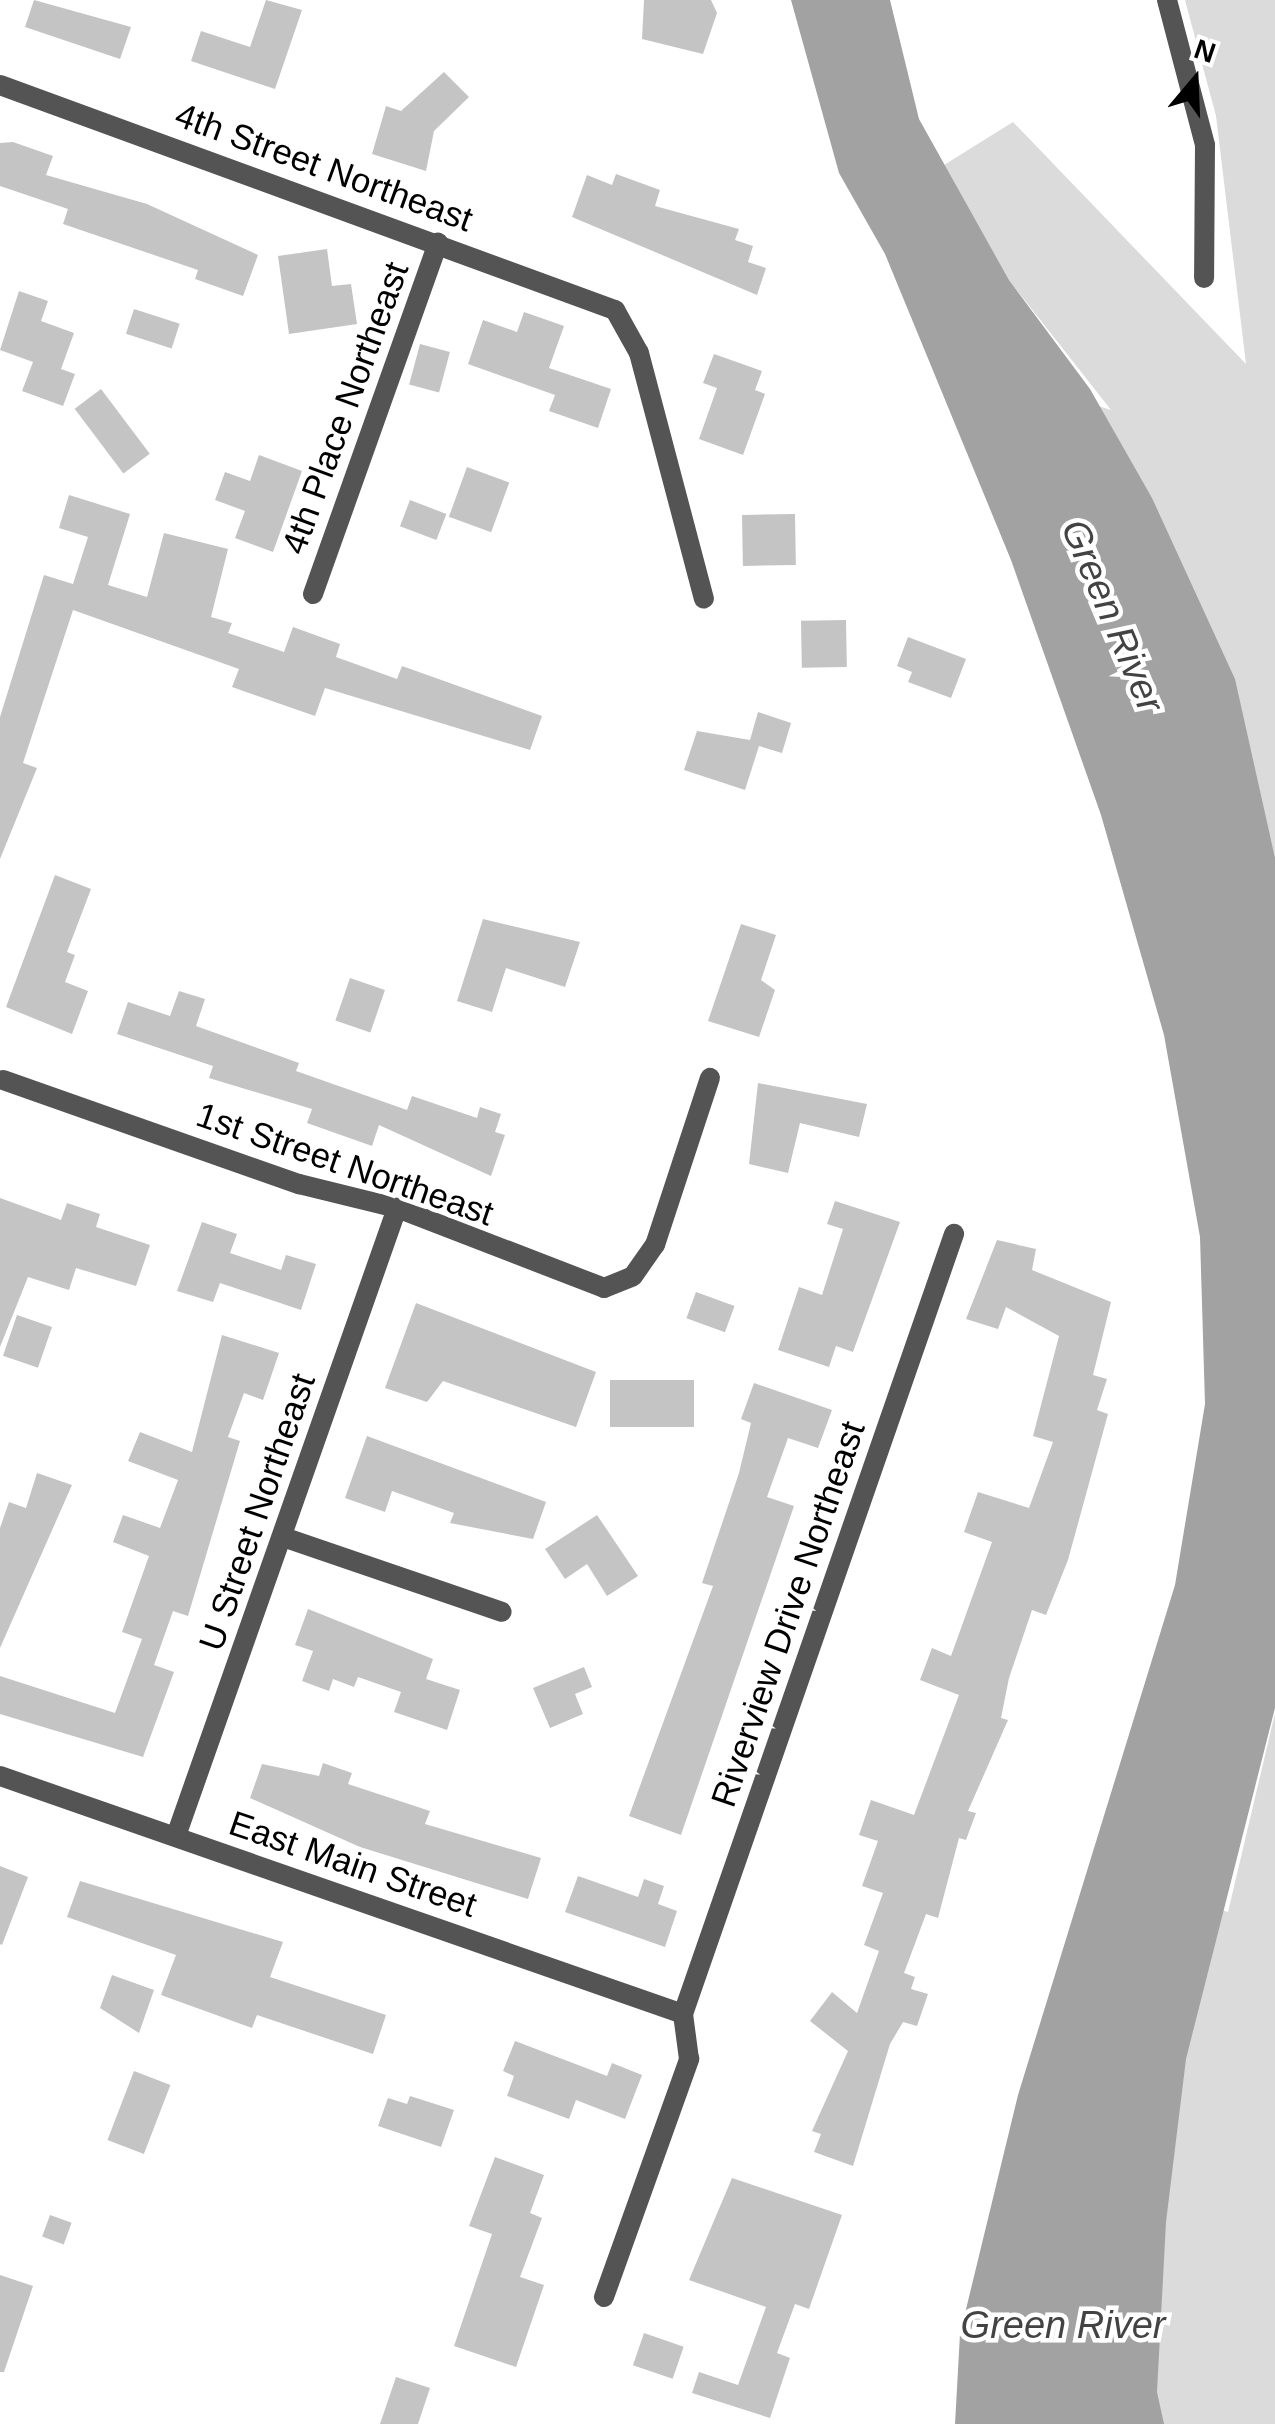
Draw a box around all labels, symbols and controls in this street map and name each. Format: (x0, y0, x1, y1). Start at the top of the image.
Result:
north arrow (1145, 30, 1245, 130)
text: N (1190, 33, 1220, 69)
street label: 4th Street Northeast (170, 94, 478, 240)
street label: 4th Place Northeast (273, 256, 417, 560)
water label: Green River (1051, 513, 1173, 719)
street label: 1st Street Northeast (191, 1093, 499, 1235)
street label: U Street Northeast (190, 1368, 324, 1656)
street label: Riverview Drive Northeast (702, 1416, 874, 1812)
street label: East Main Street (224, 1802, 482, 1926)
water label: Green River (961, 2303, 1165, 2349)

